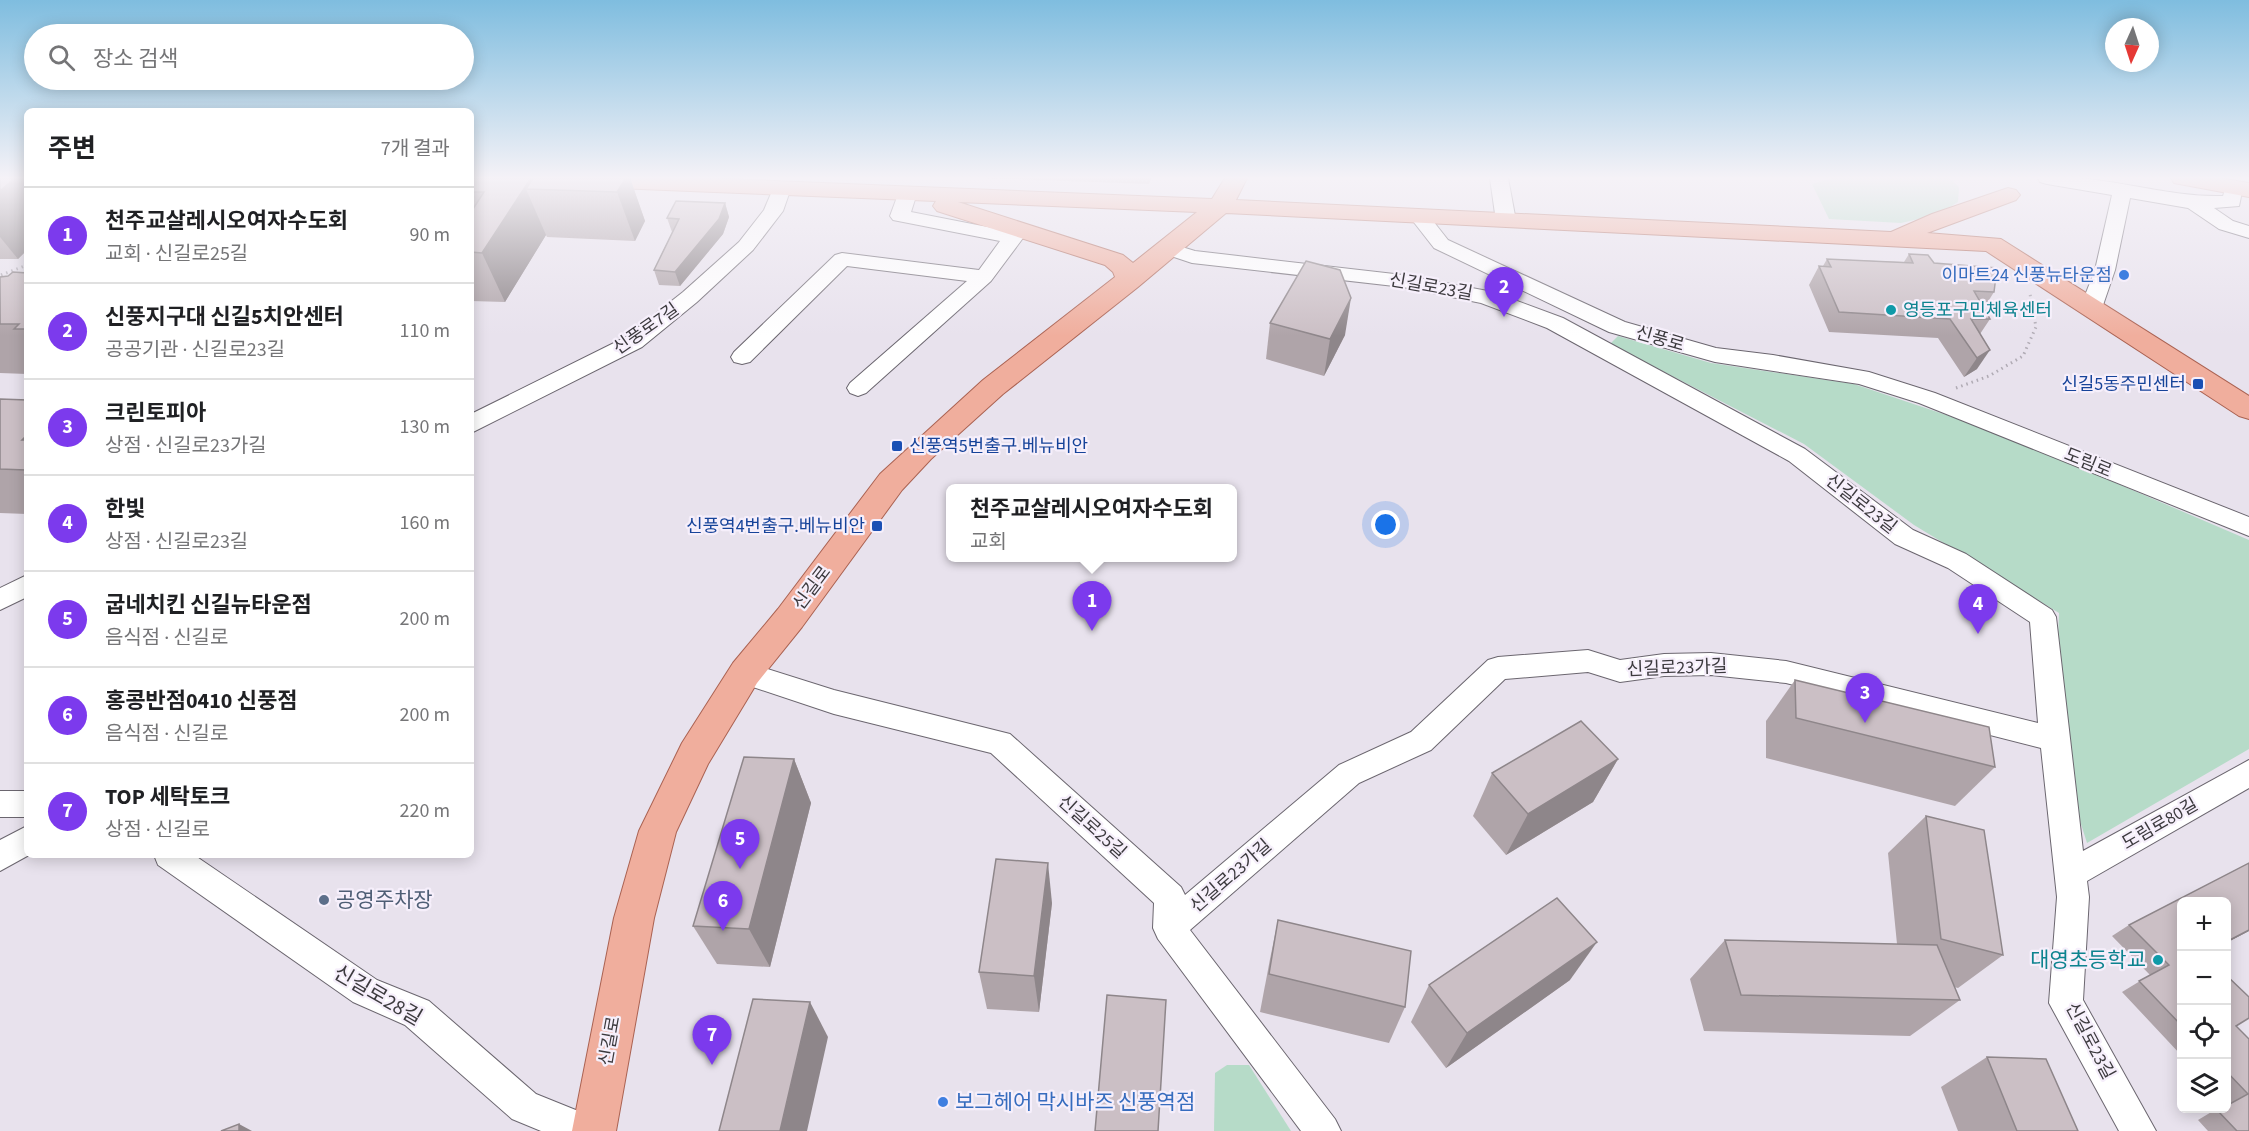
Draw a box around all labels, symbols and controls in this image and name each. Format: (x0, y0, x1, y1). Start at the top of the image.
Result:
north arrow (2105, 18, 2159, 72)
search box (24, 24, 474, 90)
icon: search (45, 41, 78, 74)
text: 장소 검색 (93, 43, 178, 75)
text: 주변 (48, 130, 96, 167)
text: 7개 결과 (381, 135, 450, 163)
text: 천주교살레시오여자수도회 (105, 205, 348, 237)
text: 1 (62, 221, 73, 249)
text: 90 m (410, 221, 450, 249)
text: 교회 · 신길로25길 (105, 240, 248, 268)
place label: 이마트24 신풍뉴타운점 (1941, 263, 2112, 288)
street label: 신길로23길 (1387, 267, 1475, 307)
pin: 2 (1484, 268, 1524, 317)
marker: 이마트24 신풍뉴타운점 (2117, 268, 2131, 282)
street label: 신풍로7길 (608, 297, 684, 361)
place label: 영등포구민체육센터 (1903, 298, 2052, 323)
text: 신풍지구대 신길5치안센터 (105, 301, 344, 333)
marker: 영등포구민체육센터 (1884, 303, 1898, 317)
text: 2 (62, 317, 73, 345)
text: 110 m (400, 317, 450, 345)
street label: 신풍로 (1633, 320, 1687, 358)
text: 공공기관 · 신길로23길 (105, 336, 285, 364)
place label: 신길5동주민센터 (2061, 372, 2186, 397)
marker: 신길5동주민센터 (2191, 377, 2205, 391)
text: 크린토피아 (105, 397, 206, 429)
text: 3 (62, 413, 73, 441)
text: 130 m (400, 413, 450, 441)
text: 상점 · 신길로23가길 (105, 432, 267, 460)
place label: 신풍역5번출구.베뉴비안 (909, 434, 1088, 459)
marker: 신풍역5번출구.베뉴비안 (890, 439, 904, 453)
street label: 도림로 (2060, 442, 2116, 484)
street label: 신길로23길 (1820, 468, 1902, 540)
popup (946, 484, 1237, 562)
text: 한빛 (105, 493, 145, 525)
text: 천주교살레시오여자수도회 (970, 493, 1213, 525)
text: 4 (62, 509, 73, 537)
text: 160 m (400, 509, 450, 537)
your location (1371, 510, 1400, 539)
place label: 신풍역4번출구.베뉴비안 (686, 514, 865, 539)
marker: 신풍역4번출구.베뉴비안 (870, 519, 884, 533)
text: 상점 · 신길로23길 (105, 528, 248, 556)
text: 교회 (970, 528, 1007, 556)
street label: 신길로 (787, 561, 837, 615)
pin: 1 (1072, 582, 1112, 631)
pin: 4 (1958, 584, 1998, 634)
text: 굽네치킨 신길뉴타운점 (105, 589, 312, 621)
text: 5 (62, 605, 73, 633)
text: 200 m (400, 605, 450, 633)
text: 음식점 · 신길로 (105, 624, 228, 652)
street label: 신길로23가길 (1626, 654, 1728, 682)
pin: 3 (1846, 674, 1884, 723)
text: 홍콩반점0410 신풍점 (105, 685, 298, 717)
text: 6 (62, 701, 73, 729)
text: 200 m (400, 701, 450, 729)
text: 음식점 · 신길로 (105, 720, 228, 748)
text: TOP 세탁토크 (105, 781, 230, 813)
street label: 신길로25길 (1052, 790, 1132, 864)
street label: 도림로80길 (2117, 792, 2203, 856)
text: 7 (62, 797, 73, 825)
text: 220 m (400, 797, 450, 825)
text: 상점 · 신길로 (105, 816, 210, 844)
pin: 5 (720, 820, 760, 869)
street label: 신길로23가길 (1185, 834, 1277, 918)
pin: 6 (704, 882, 742, 931)
place label: 공영주차장 (336, 885, 433, 915)
marker: 공영주차장 (317, 893, 331, 907)
map controls (2177, 897, 2231, 1113)
button: + (2177, 897, 2231, 951)
place label: 대영초등학교 (2030, 945, 2146, 975)
button: − (2177, 951, 2231, 1005)
marker: 대영초등학교 (2151, 953, 2165, 967)
street label: 신길로28길 (328, 957, 428, 1033)
street label: 신길로23길 (2059, 998, 2121, 1084)
button: locate (2177, 1005, 2231, 1059)
street label: 신길로 (593, 1014, 627, 1068)
pin: 7 (692, 1016, 732, 1065)
button: layers (2177, 1059, 2231, 1113)
place label: 보그헤어 막시바즈 신풍역점 (955, 1087, 1195, 1117)
marker: 보그헤어 막시바즈 신풍역점 (936, 1095, 950, 1109)

